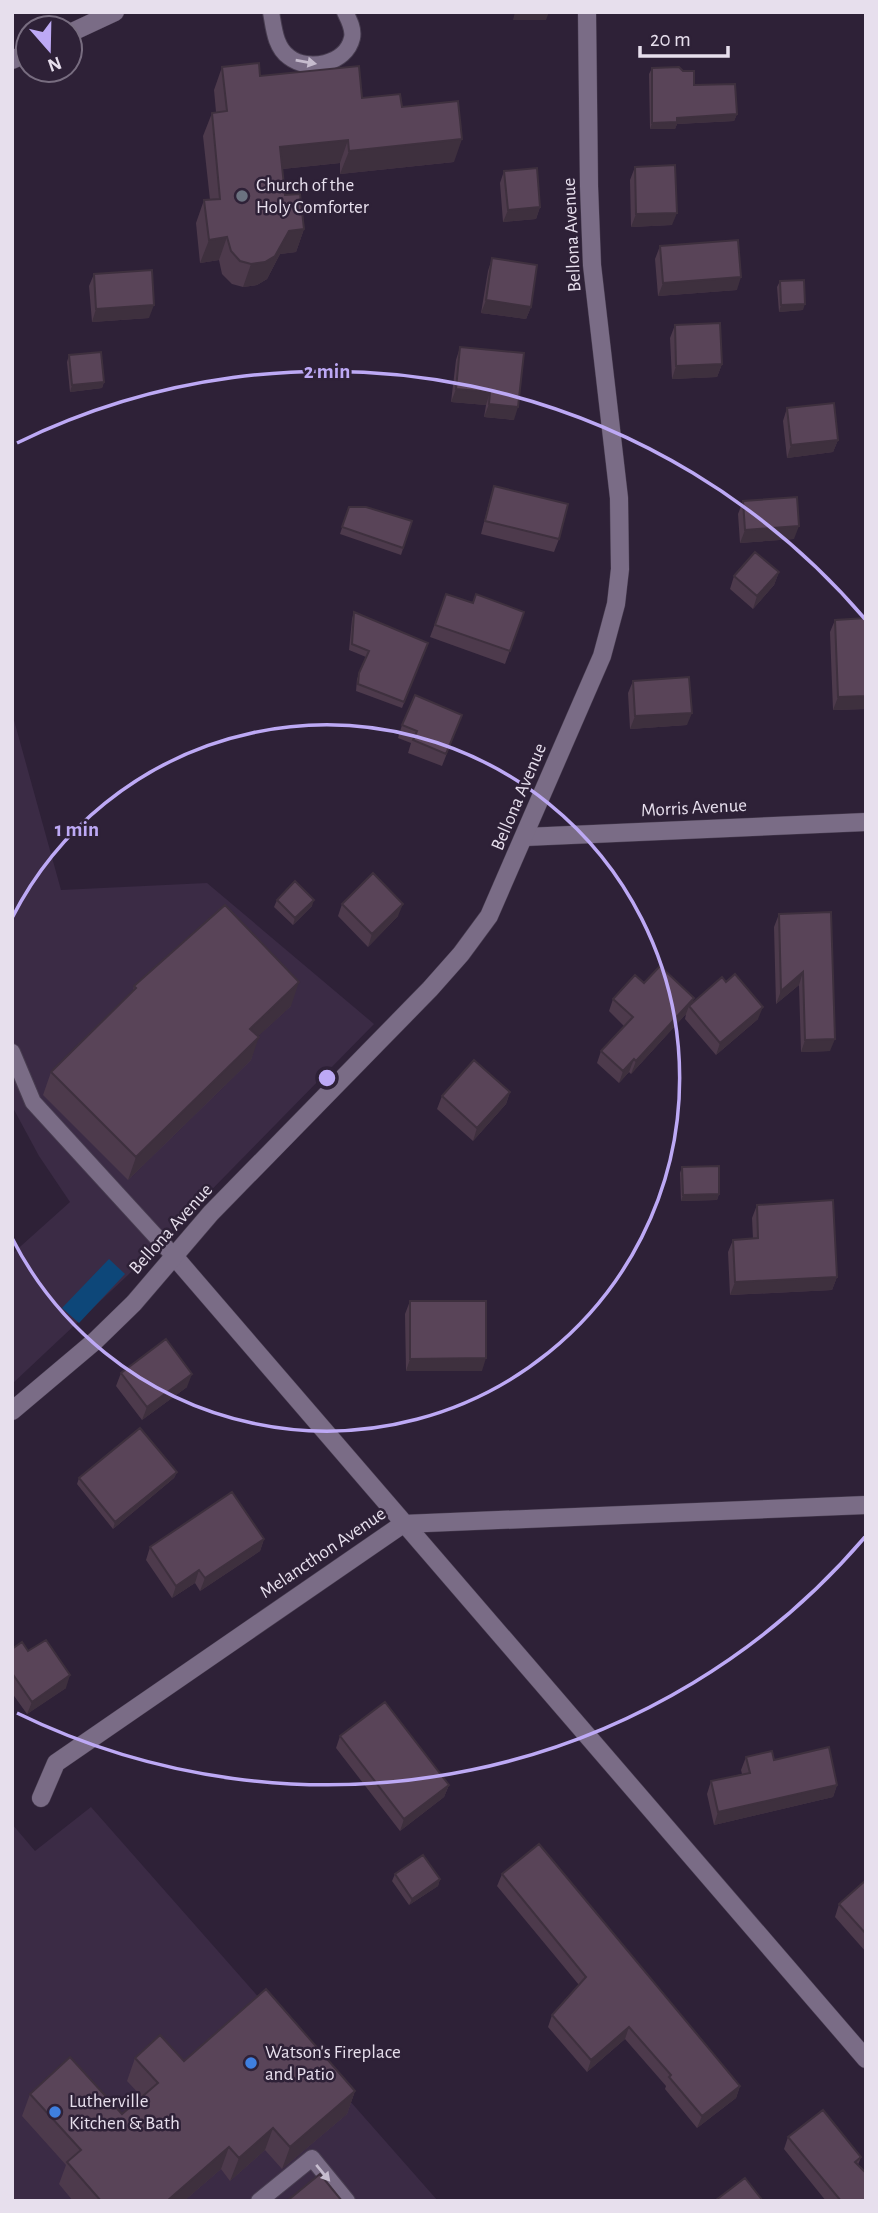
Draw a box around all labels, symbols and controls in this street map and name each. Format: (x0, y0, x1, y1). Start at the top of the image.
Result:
north arrow (14, 14, 84, 84)
scale bar (640, 14, 728, 58)
text: 20 m (650, 29, 691, 50)
text: N (45, 52, 64, 75)
one-way arrow (296, 57, 318, 68)
place label: Church of the Holy Comforter (256, 176, 369, 217)
street label: Bellona Avenue (560, 177, 584, 293)
marker: Church of the Holy Comforter (234, 188, 250, 204)
text: 2 min (304, 361, 350, 382)
street label: Bellona Avenue (488, 741, 550, 853)
street label: Morris Avenue (640, 796, 748, 820)
text: 1 min (55, 819, 99, 840)
centre of rings (315, 1066, 339, 1090)
street label: Bellona Avenue (126, 1180, 216, 1278)
street label: Melancthon Avenue (257, 1504, 389, 1602)
place label: Watson's Fireplace and Patio (265, 2043, 401, 2084)
marker: Watson's Fireplace and Patio (243, 2055, 259, 2071)
place label: Lutherville Kitchen & Bath (69, 2092, 180, 2133)
marker: Lutherville Kitchen & Bath (47, 2104, 63, 2120)
one-way arrow (316, 2163, 331, 2181)

